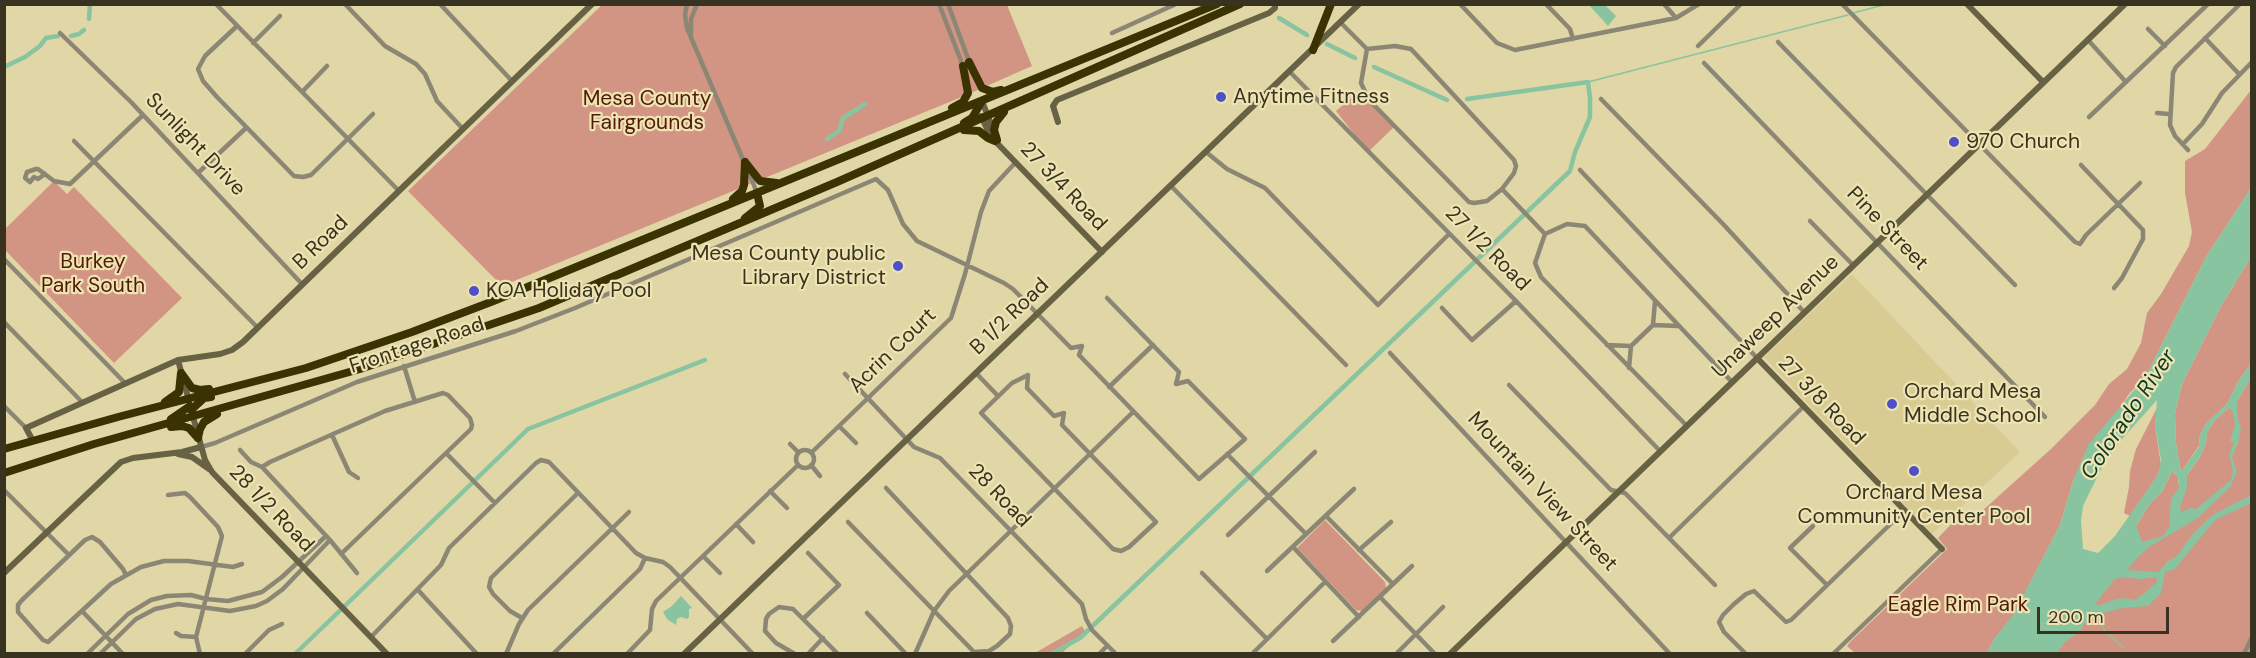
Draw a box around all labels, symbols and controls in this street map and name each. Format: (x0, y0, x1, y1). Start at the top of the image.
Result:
place label: Anytime Fitness (1233, 84, 1389, 110)
park label: Mesa County Fairgrounds (583, 86, 711, 136)
street label: Sunlight Drive (140, 88, 250, 202)
marker: Anytime Fitness (1214, 90, 1228, 104)
place label: 970 Church (1966, 129, 2080, 155)
marker: 970 Church (1947, 135, 1961, 149)
street label: 27 3/4 Road (1014, 137, 1112, 237)
street label: Pine Street (1841, 182, 1933, 276)
street label: 27 1/2 Road (1439, 201, 1535, 297)
street label: B Road (288, 211, 354, 275)
place label: Mesa County public Library District (692, 241, 886, 291)
park label: Burkey Park South (41, 249, 145, 299)
street label: Unaweep Avenue (1707, 250, 1845, 384)
marker: Mesa County public Library District (891, 259, 905, 273)
street label: B 1/2 Road (965, 273, 1055, 361)
place label: KOA Holiday Pool (486, 278, 651, 304)
marker: KOA Holiday Pool (467, 284, 481, 298)
street label: Acrin Court (844, 303, 942, 399)
street label: Frontage Road (346, 312, 488, 380)
water label: Colorado River (2076, 345, 2182, 485)
street label: 27 3/8 Road (1772, 351, 1870, 451)
place label: Orchard Mesa Middle School (1904, 379, 2041, 429)
marker: Orchard Mesa Middle School (1885, 397, 1899, 411)
street label: Mountain View Street (1462, 407, 1622, 577)
street label: 28 Road (963, 459, 1035, 533)
street label: 28 1/2 Road (223, 460, 319, 558)
marker: Orchard Mesa Community Center Pool (1907, 464, 1921, 478)
place label: Orchard Mesa Community Center Pool (1798, 480, 2030, 530)
park label: Eagle Rim Park (1888, 592, 2028, 618)
scale bar (2040, 595, 2172, 633)
text: 200 m (2048, 605, 2104, 629)

